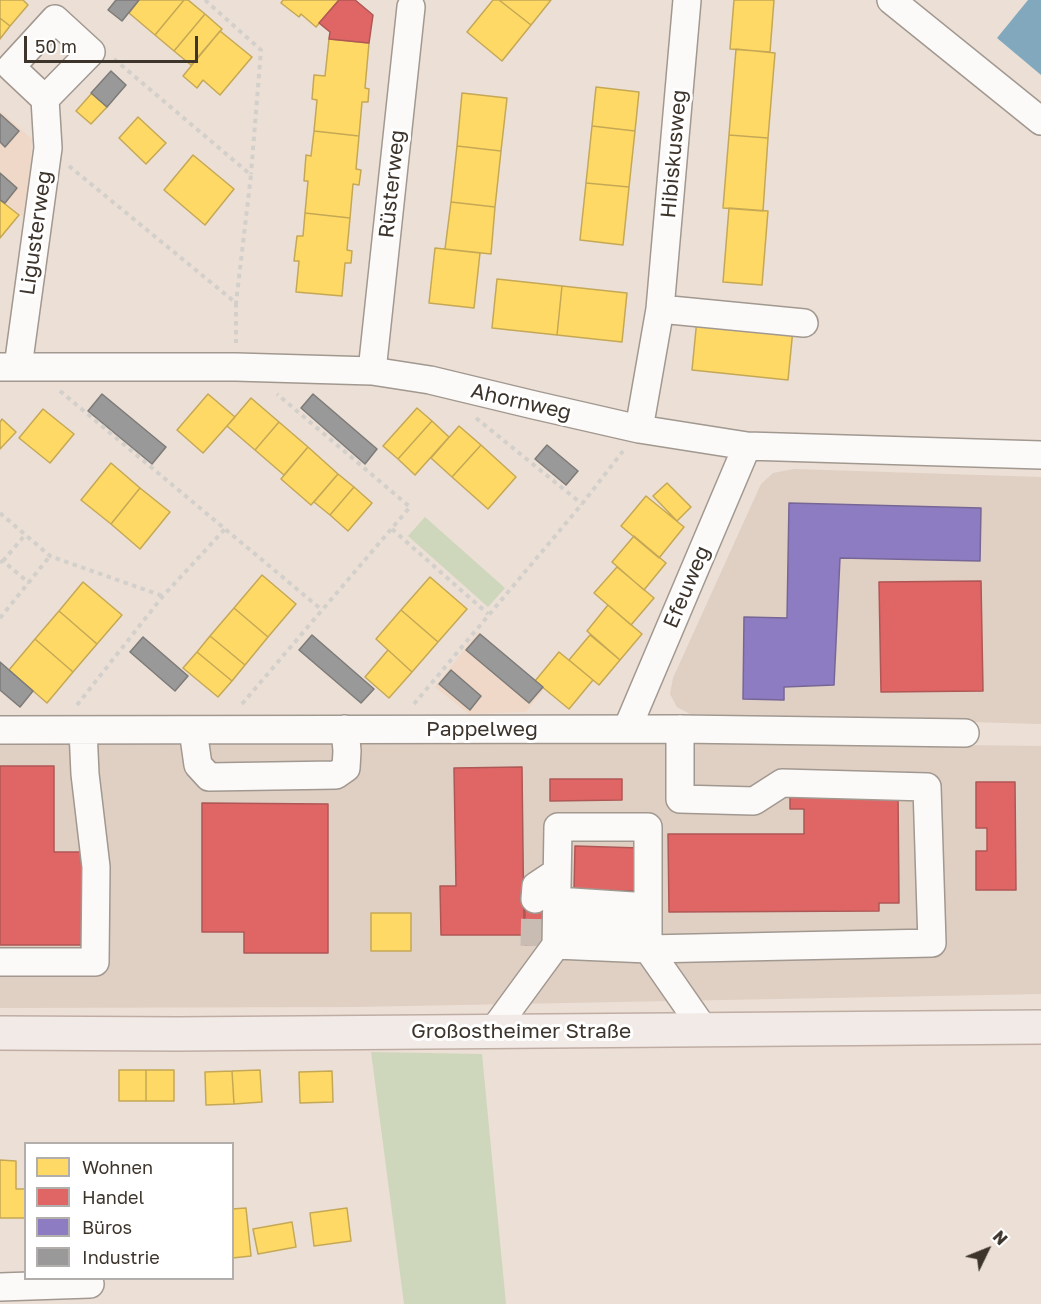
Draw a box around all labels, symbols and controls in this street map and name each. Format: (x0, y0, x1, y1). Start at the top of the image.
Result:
scale bar (27, 24, 201, 62)
text: 50 m (35, 35, 77, 57)
street label: Hibiskusweg (656, 89, 692, 219)
street label: Rüsterweg (374, 129, 410, 239)
street label: Ligusterweg (15, 169, 57, 297)
street label: Ahornweg (468, 378, 574, 426)
street label: Efeuweg (658, 542, 716, 632)
street label: Pappelweg (426, 716, 538, 742)
street label: Großostheimer Straße (411, 1018, 631, 1044)
legend (24, 1142, 234, 1280)
text: Wohnen (82, 1156, 153, 1178)
text: Handel (82, 1186, 144, 1208)
text: Büros (82, 1216, 132, 1238)
north arrow (957, 1220, 1017, 1280)
text: N (989, 1226, 1012, 1249)
text: Industrie (82, 1246, 160, 1268)

